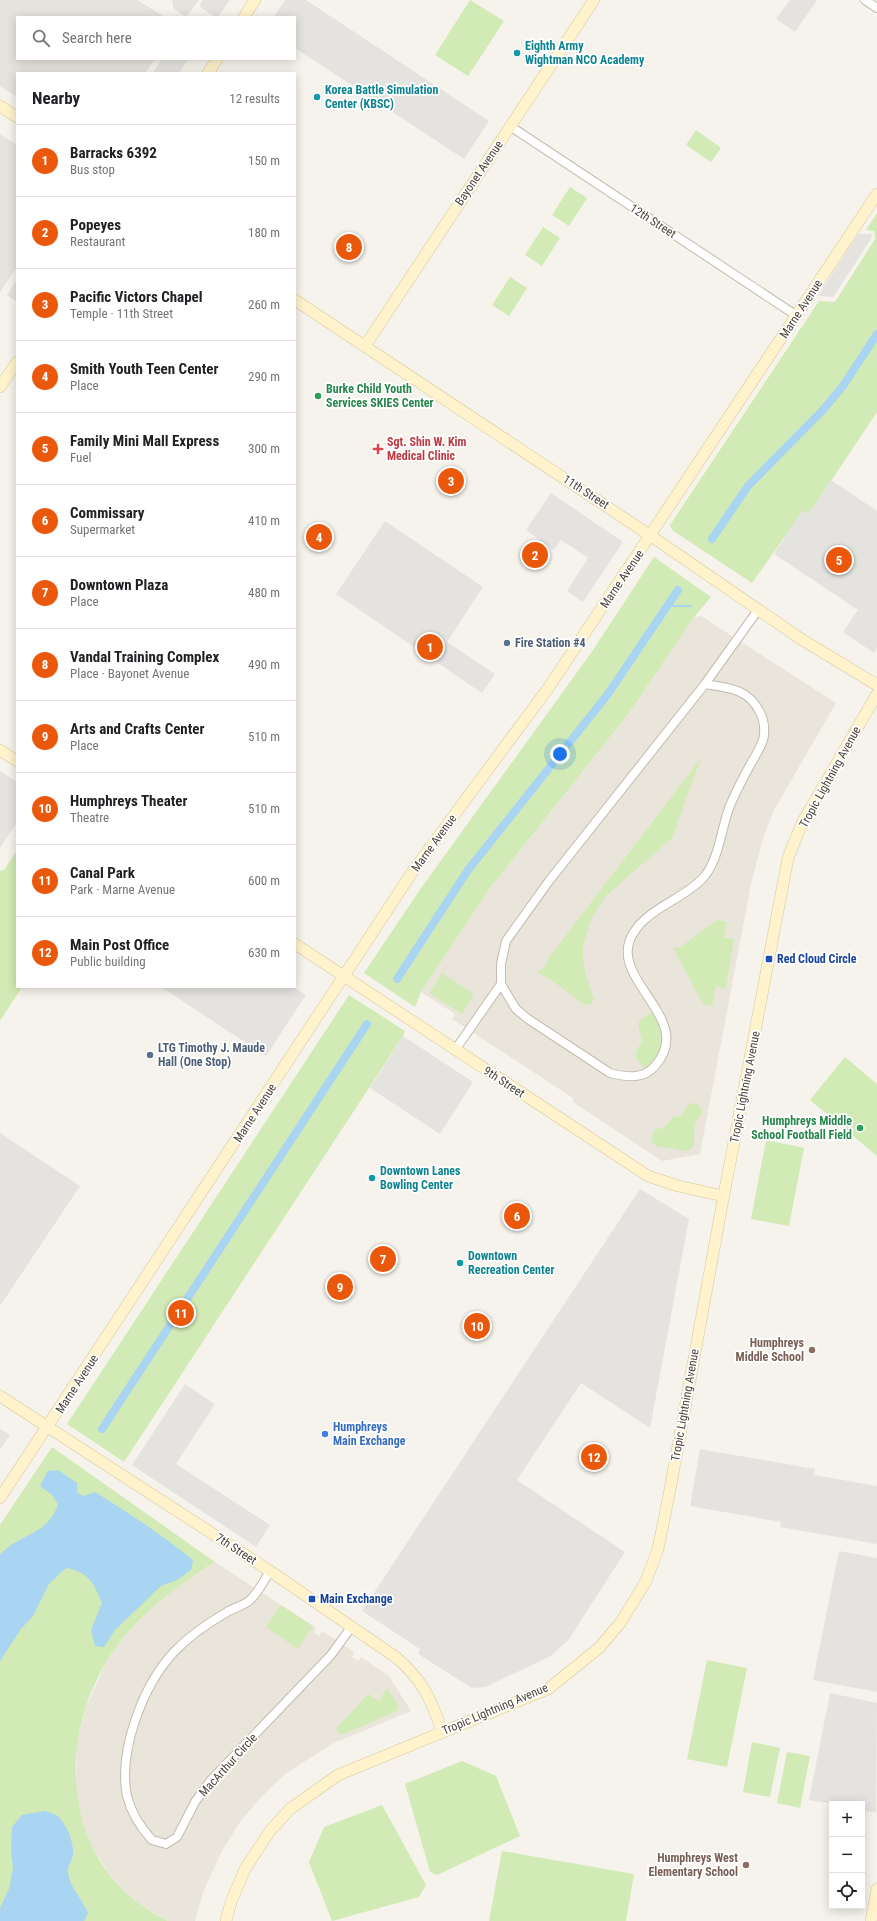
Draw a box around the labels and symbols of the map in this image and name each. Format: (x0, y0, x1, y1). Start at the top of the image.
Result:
place label: Eighth Army Wightman NCO Academy (525, 39, 645, 67)
marker: Eighth Army Wightman NCO Academy (512, 48, 522, 58)
place label: Korea Battle Simulation Center (KBSC) (325, 83, 438, 111)
marker: Korea Battle Simulation Center (KBSC) (312, 92, 322, 102)
street label: Bayonet Avenue (452, 138, 506, 208)
street label: 12th Street (627, 201, 679, 241)
pin: 8 (336, 232, 362, 262)
street label: Marne Avenue (777, 277, 825, 341)
place label: Burke Child Youth Services SKIES Center (326, 382, 434, 410)
marker: Burke Child Youth Services SKIES Center (313, 391, 323, 401)
place label: Sgt. Shin W. Kim Medical Clinic (387, 435, 467, 463)
marker: Sgt. Shin W. Kim Medical Clinic (372, 443, 384, 455)
pin: 3 (438, 466, 464, 496)
street label: 11th Street (560, 472, 612, 512)
pin: 4 (306, 522, 332, 552)
pin: 2 (522, 540, 548, 570)
pin: 5 (826, 545, 852, 575)
street label: Marne Avenue (597, 547, 647, 611)
pin: 1 (417, 632, 443, 662)
place label: Fire Station #4 (515, 636, 586, 650)
marker: Fire Station #4 (502, 638, 512, 648)
street label: Tropic Lightning Avenue (796, 724, 864, 830)
your location (550, 744, 570, 764)
street label: Marne Avenue (409, 811, 460, 874)
place label: Red Cloud Circle (777, 952, 857, 966)
marker: Red Cloud Circle (764, 954, 774, 964)
street label: Tropic Lightning Avenue (727, 1030, 763, 1144)
place label: LTG Timothy J. Maude Hall (One Stop) (158, 1041, 265, 1069)
marker: LTG Timothy J. Maude Hall (One Stop) (145, 1050, 155, 1060)
street label: 9th Street (481, 1064, 528, 1101)
street label: Marne Avenue (231, 1081, 279, 1145)
place label: Humphreys Middle School Football Field (751, 1114, 852, 1142)
marker: Humphreys Middle School Football Field (855, 1123, 865, 1133)
place label: Downtown Lanes Bowling Center (380, 1164, 461, 1192)
marker: Downtown Lanes Bowling Center (367, 1173, 377, 1183)
pin: 6 (504, 1201, 530, 1231)
pin: 7 (370, 1244, 396, 1274)
place label: Downtown Recreation Center (468, 1249, 554, 1277)
marker: Downtown Recreation Center (455, 1258, 465, 1268)
pin: 9 (327, 1272, 353, 1302)
pin: 11 (168, 1298, 194, 1328)
pin: 10 (464, 1311, 490, 1341)
place label: Humphreys Middle School (736, 1336, 805, 1364)
marker: Humphreys Middle School (807, 1345, 817, 1355)
street label: Tropic Lightning Avenue (668, 1347, 702, 1462)
street label: Marne Avenue (53, 1352, 101, 1416)
place label: Humphreys Main Exchange (333, 1420, 406, 1448)
marker: Humphreys Main Exchange (320, 1429, 330, 1439)
pin: 12 (581, 1442, 607, 1472)
street label: 7th Street (213, 1531, 260, 1568)
place label: Main Exchange (320, 1592, 393, 1606)
marker: Main Exchange (307, 1594, 317, 1604)
street label: Tropic Lightning Avenue (440, 1680, 550, 1738)
street label: MacArthur Circle (196, 1730, 260, 1799)
place label: Humphreys West Elementary School (648, 1851, 738, 1879)
marker: Humphreys West Elementary School (741, 1860, 751, 1870)

